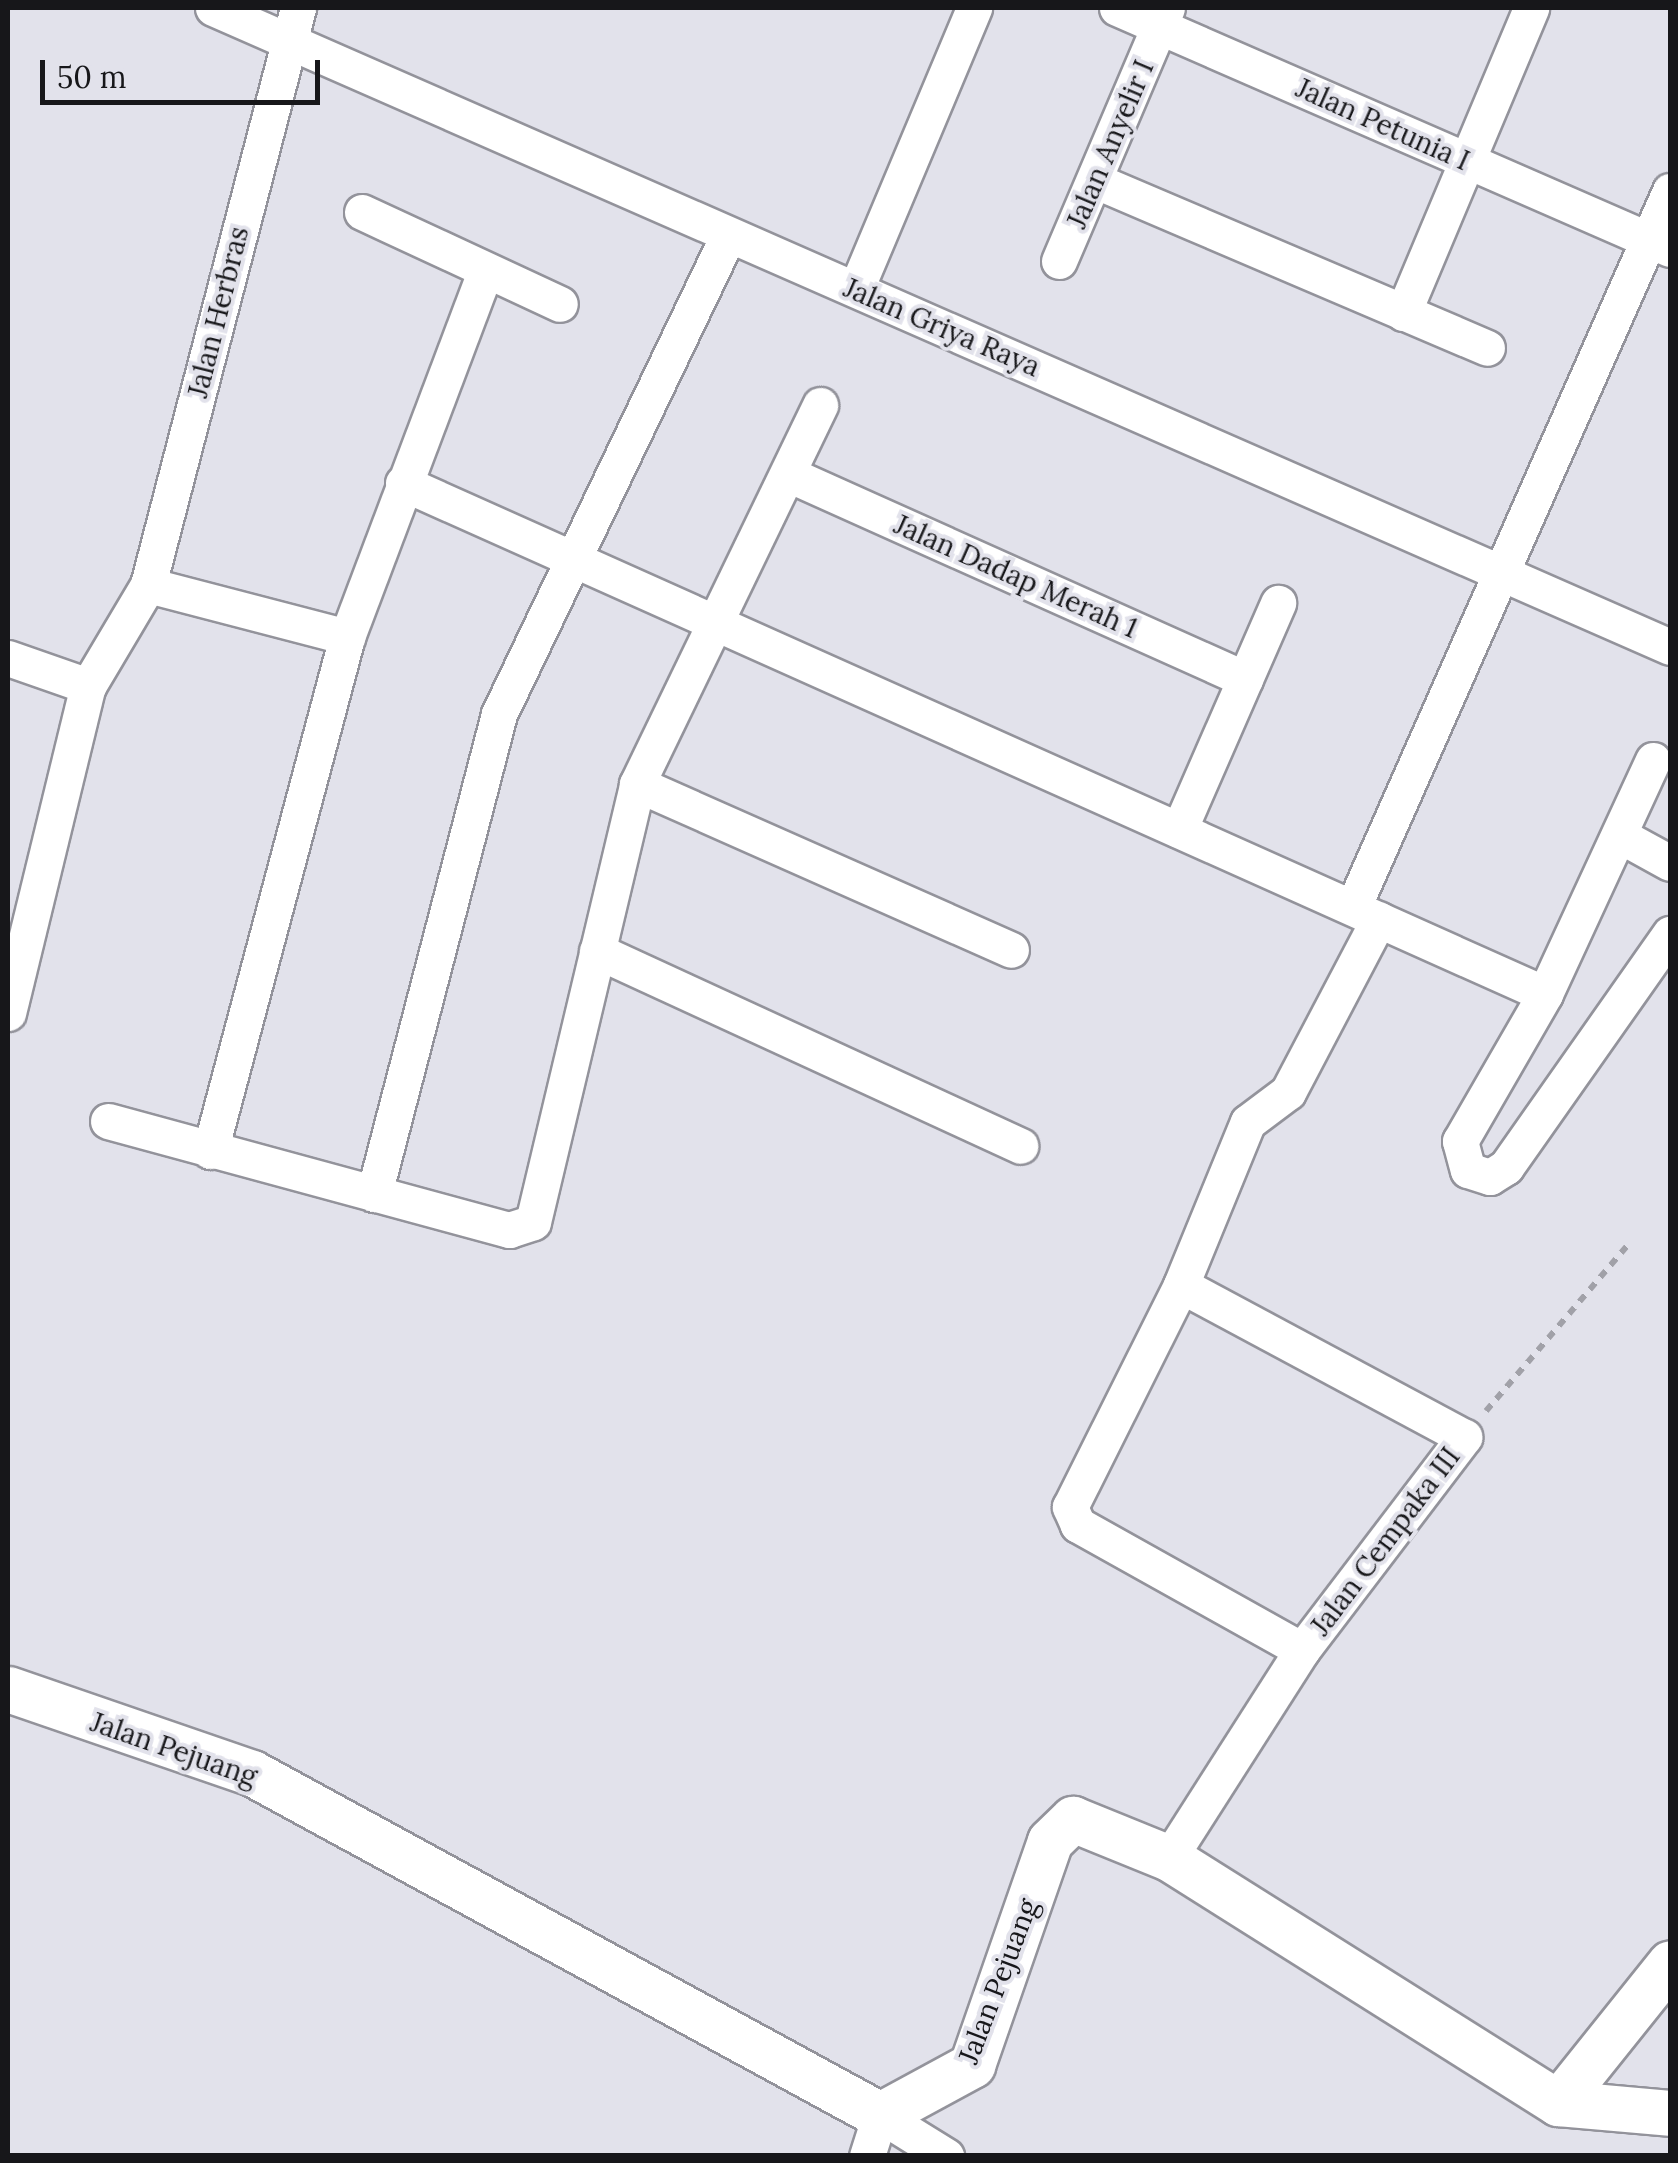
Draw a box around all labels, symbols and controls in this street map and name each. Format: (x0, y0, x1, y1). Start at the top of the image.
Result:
scale bar (45, 40, 325, 102)
street label: Jalan Anyelir I (1060, 55, 1160, 233)
text: 50 m (57, 58, 127, 96)
street label: Jalan Petunia I (1291, 71, 1475, 177)
street label: Jalan Herbras (181, 223, 255, 401)
street label: Jalan Griya Raya (839, 271, 1045, 383)
street label: Jalan Dadap Merah 1 (889, 507, 1143, 645)
street label: Jalan Cempaka III (1303, 1440, 1467, 1642)
street label: Jalan Pejuang (86, 1705, 262, 1793)
street label: Jalan Pejuang (951, 1894, 1045, 2068)

